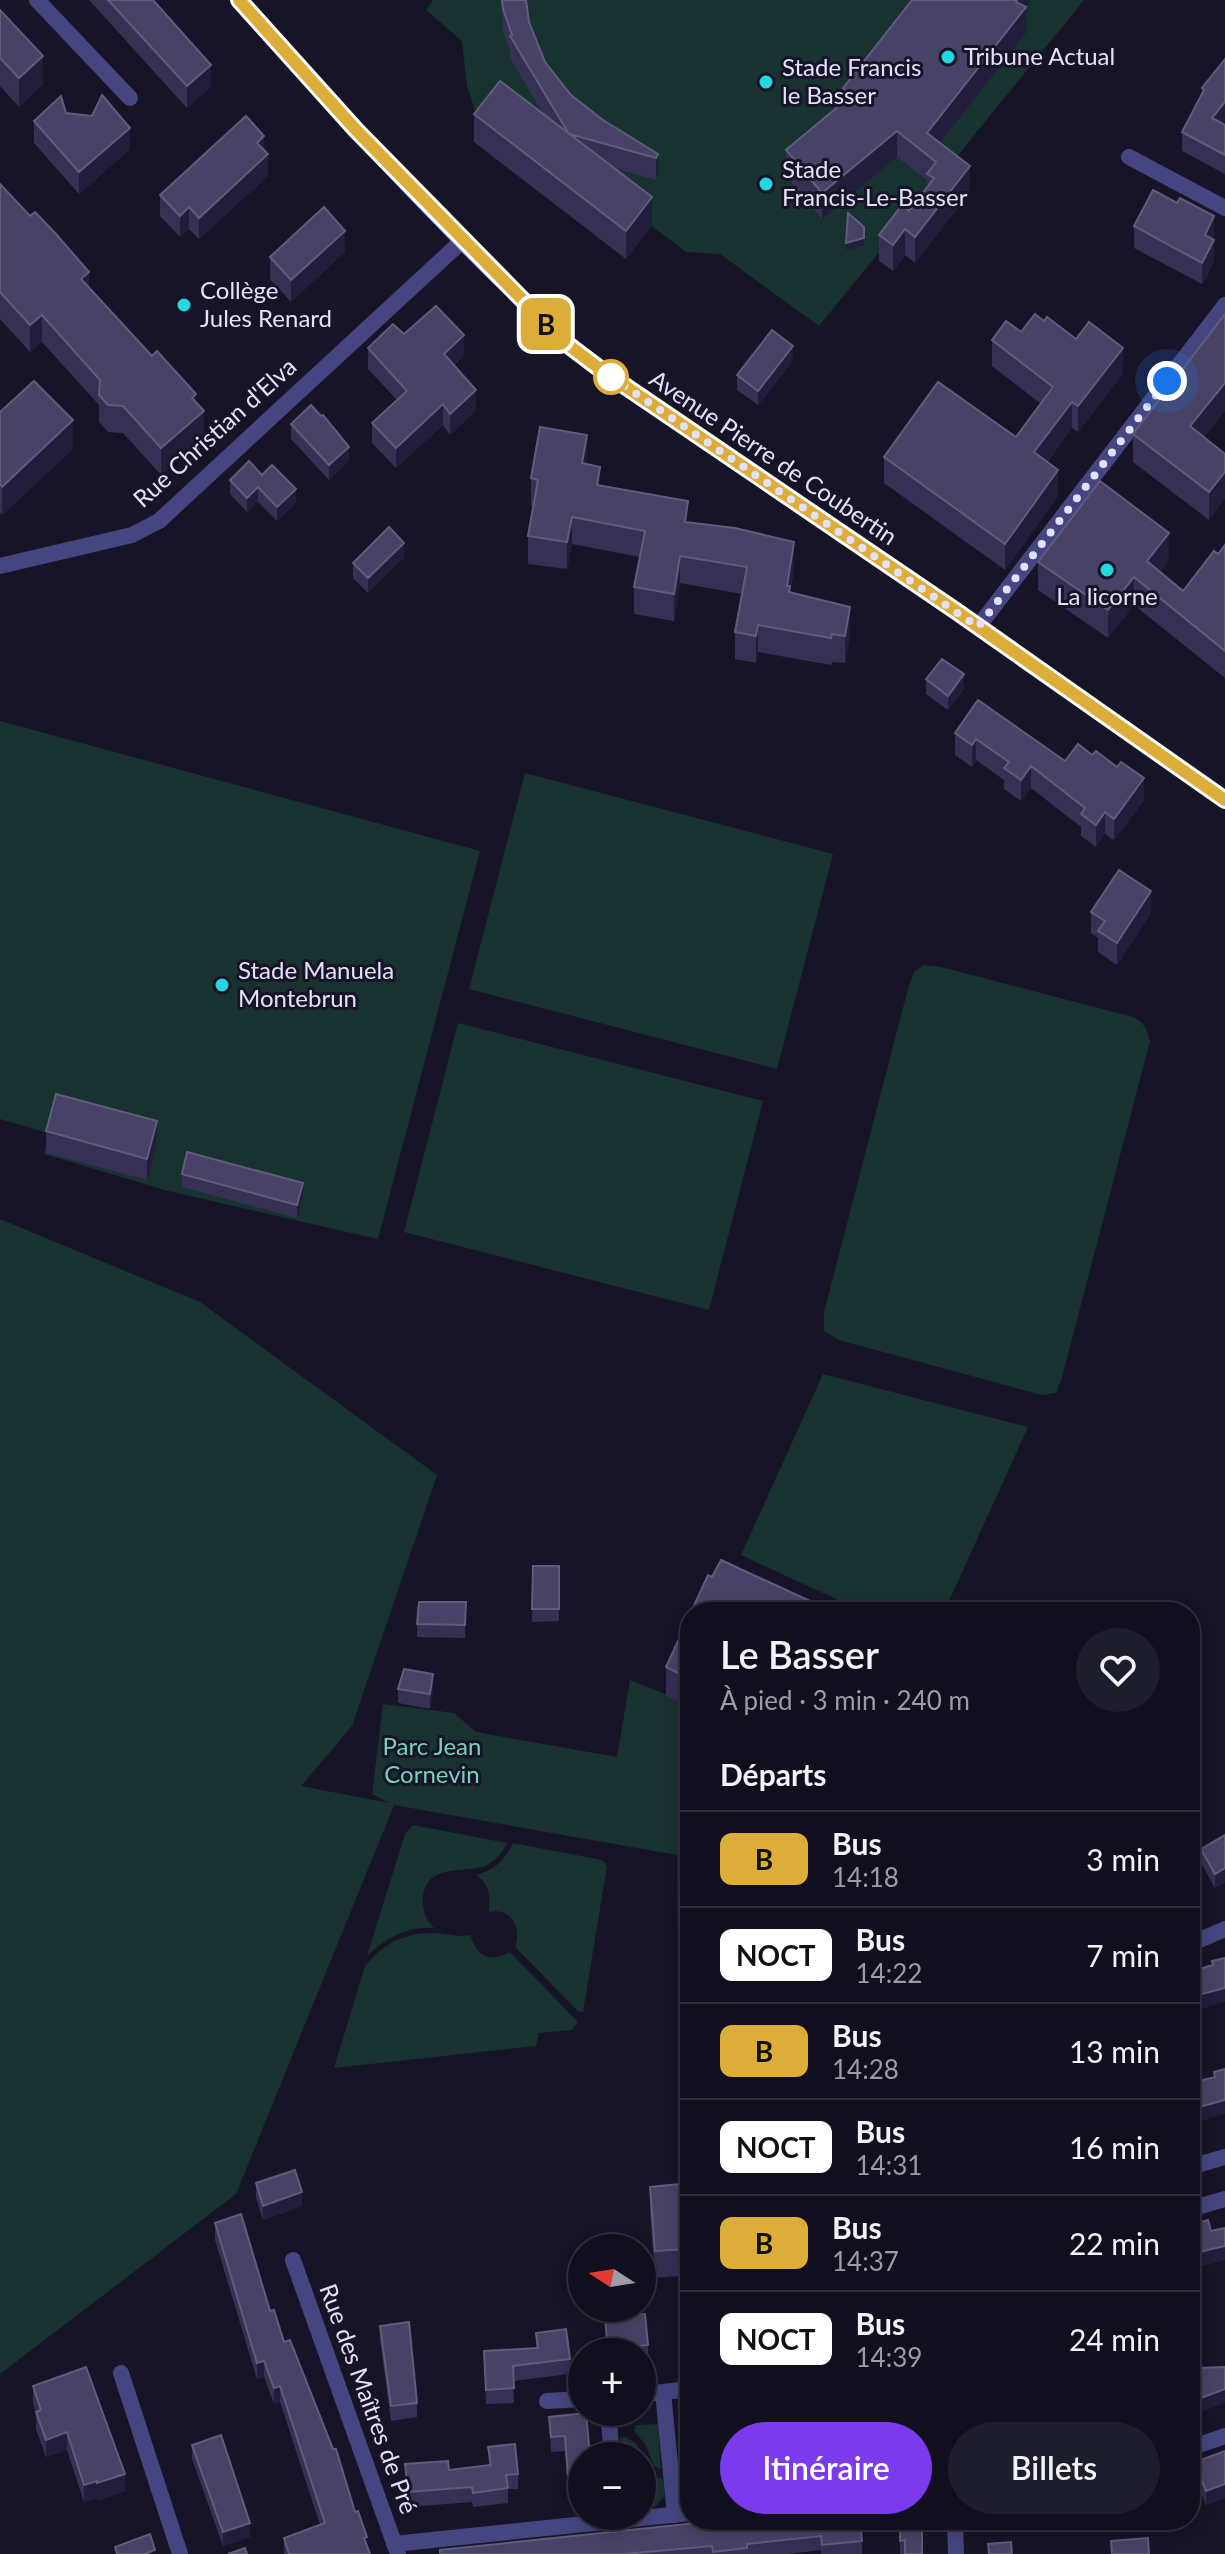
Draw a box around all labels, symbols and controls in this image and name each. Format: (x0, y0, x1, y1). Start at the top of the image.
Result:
place label: Tribune Actual (964, 41, 1115, 70)
marker: Tribune Actual (939, 48, 957, 66)
place label: Stade Francis le Basser (782, 52, 921, 109)
marker: Stade Francis le Basser (757, 73, 775, 91)
place label: Stade Francis-Le-Basser (782, 154, 968, 211)
marker: Stade Francis-Le-Basser (757, 175, 775, 193)
place label: Collège Jules Renard (200, 275, 332, 332)
marker: Collège Jules Renard (175, 296, 193, 314)
line badge: B (520, 298, 572, 350)
text: B (537, 307, 555, 341)
street label: Rue Christian d'Elva (127, 351, 301, 513)
unlabelled marker (594, 360, 628, 394)
your location (1147, 361, 1187, 401)
street label: Avenue Pierre de Coubertin (645, 363, 903, 550)
marker: La licorne (1098, 561, 1116, 579)
place label: La licorne (1056, 581, 1158, 610)
place label: Stade Manuela Montebrun (238, 955, 394, 1012)
marker: Stade Manuela Montebrun (213, 976, 231, 994)
button: heart (1076, 1628, 1160, 1712)
text: Le Basser (720, 1631, 879, 1677)
text: À pied · 3 min · 240 m (720, 1684, 970, 1716)
park label: Parc Jean Cornevin (383, 1731, 481, 1788)
text: Départs (720, 1756, 826, 1792)
text: Bus (832, 1825, 882, 1861)
text: 3 min (1086, 1841, 1160, 1877)
text: B (755, 1842, 773, 1876)
text: 14:18 (832, 1861, 899, 1893)
text: Bus (856, 1921, 905, 1957)
text: 7 min (1086, 1937, 1160, 1973)
text: NOCT (736, 1938, 816, 1972)
text: 14:22 (856, 1957, 922, 1989)
text: Bus (832, 2017, 882, 2053)
text: 13 min (1069, 2033, 1160, 2069)
text: B (755, 2034, 773, 2068)
text: 14:28 (832, 2053, 899, 2085)
text: Bus (856, 2113, 905, 2149)
text: 16 min (1069, 2129, 1160, 2165)
text: NOCT (736, 2130, 816, 2164)
text: 14:31 (856, 2149, 922, 2181)
text: Bus (832, 2209, 882, 2245)
text: 22 min (1069, 2225, 1160, 2261)
text: B (755, 2226, 773, 2260)
north arrow (568, 2234, 656, 2322)
map controls (568, 2234, 656, 2530)
text: 14:37 (832, 2245, 899, 2277)
street label: Rue des Maîtres de Pré (314, 2280, 424, 2517)
text: Bus (856, 2305, 905, 2341)
text: 24 min (1069, 2321, 1160, 2357)
text: NOCT (736, 2322, 816, 2356)
button: + (568, 2338, 656, 2426)
text: 14:39 (856, 2341, 922, 2373)
button: Itinéraire (720, 2422, 932, 2514)
button: Billets (948, 2422, 1160, 2514)
button: − (568, 2442, 656, 2530)

